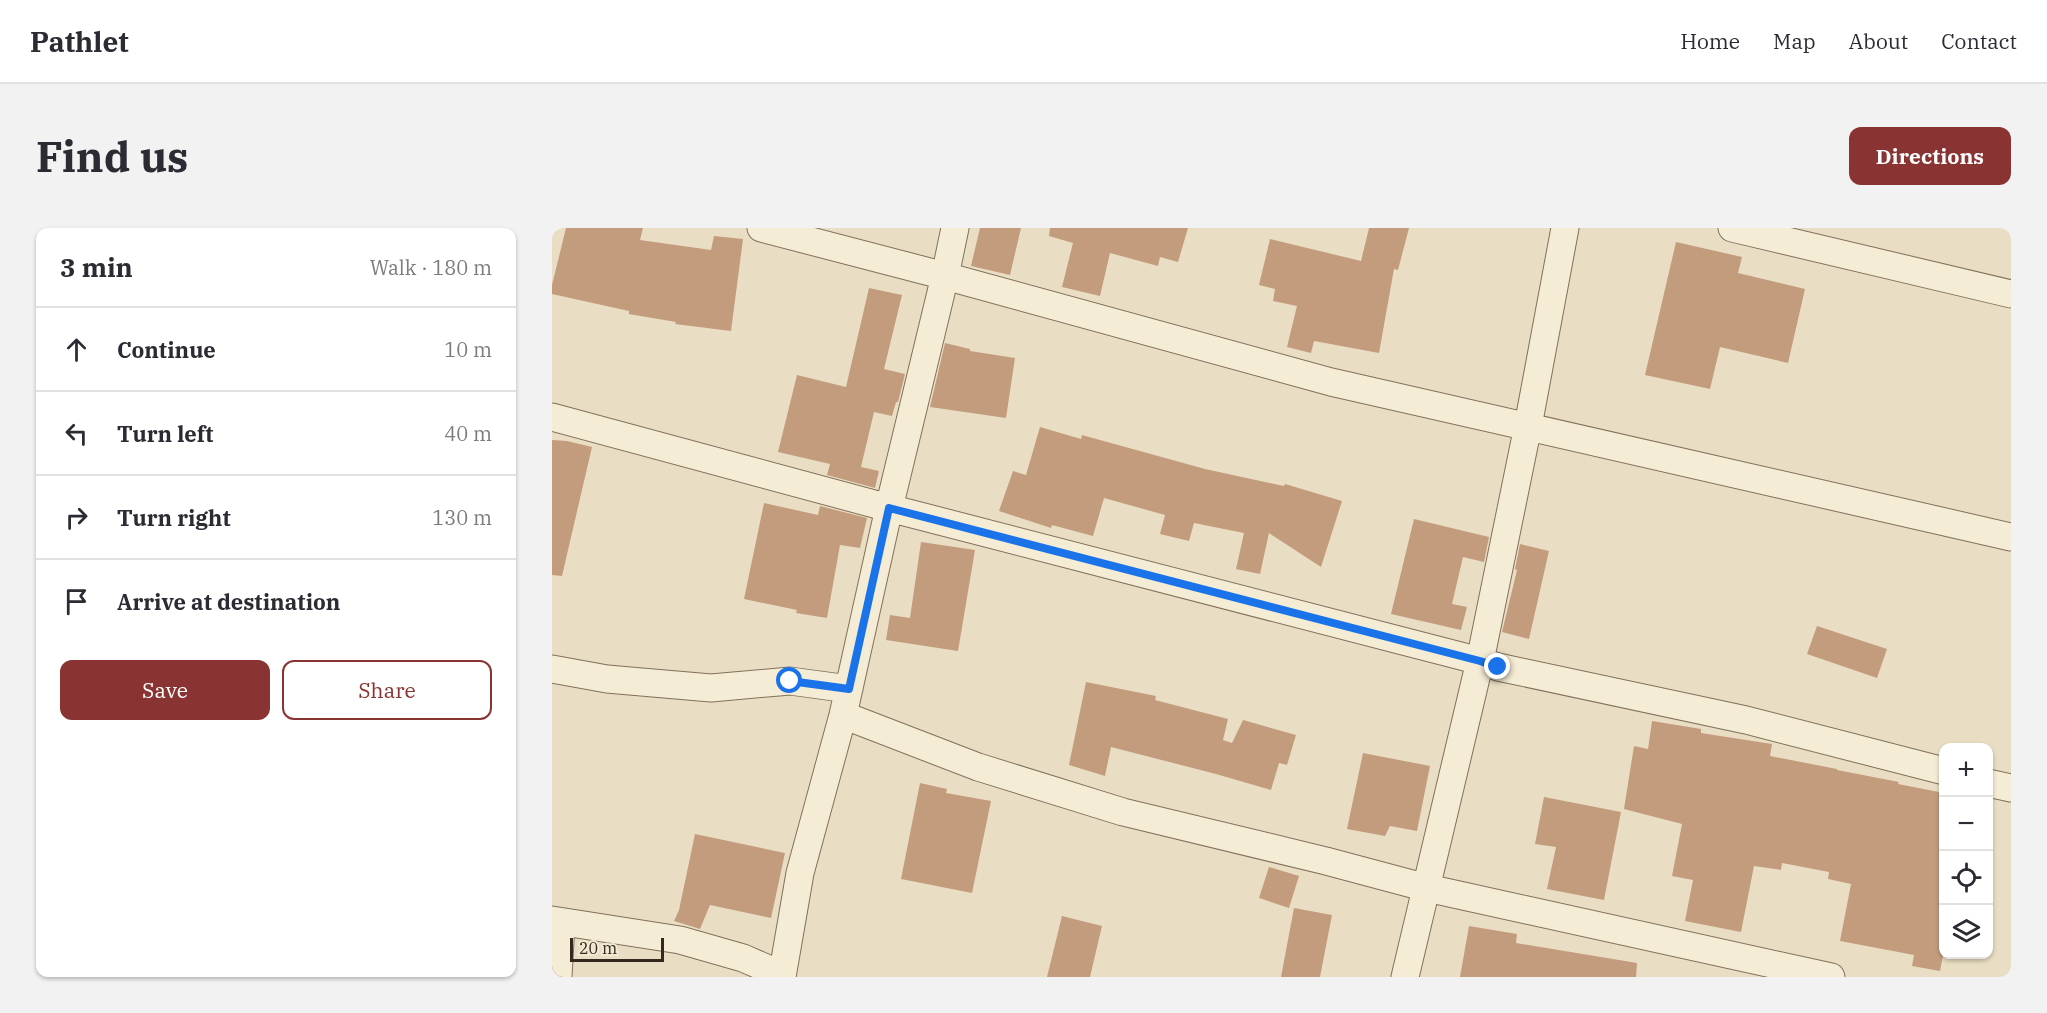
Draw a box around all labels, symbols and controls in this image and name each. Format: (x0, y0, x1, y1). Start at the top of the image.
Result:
text: Pathlet (30, 23, 129, 60)
text: Home (1680, 27, 1740, 55)
text: Map (1773, 27, 1816, 55)
text: About (1849, 27, 1908, 55)
text: Contact (1941, 27, 2017, 55)
button: Directions (1849, 127, 2011, 185)
text: Find us (36, 129, 188, 184)
text: 3 min (60, 250, 133, 284)
text: Walk · 180 m (370, 254, 492, 281)
icon: ahead (60, 333, 93, 366)
text: Continue (117, 335, 216, 364)
text: 10 m (444, 336, 492, 363)
icon: left (60, 417, 93, 450)
text: Turn left (117, 419, 213, 448)
text: 40 m (444, 420, 492, 447)
icon: right (60, 501, 93, 534)
text: Turn right (117, 503, 231, 532)
text: 130 m (432, 504, 492, 531)
icon: arrive (60, 585, 93, 618)
text: Arrive at destination (117, 587, 340, 616)
route end (1484, 653, 1510, 679)
button: Save (60, 660, 270, 720)
button: Share (282, 660, 492, 720)
route start (776, 667, 802, 693)
map controls (1939, 743, 1993, 959)
button: + (1939, 743, 1993, 797)
button: − (1939, 797, 1993, 851)
button: locate (1939, 851, 1993, 905)
button: layers (1939, 905, 1993, 959)
scale bar (570, 935, 664, 962)
text: 20 m (579, 938, 617, 958)

